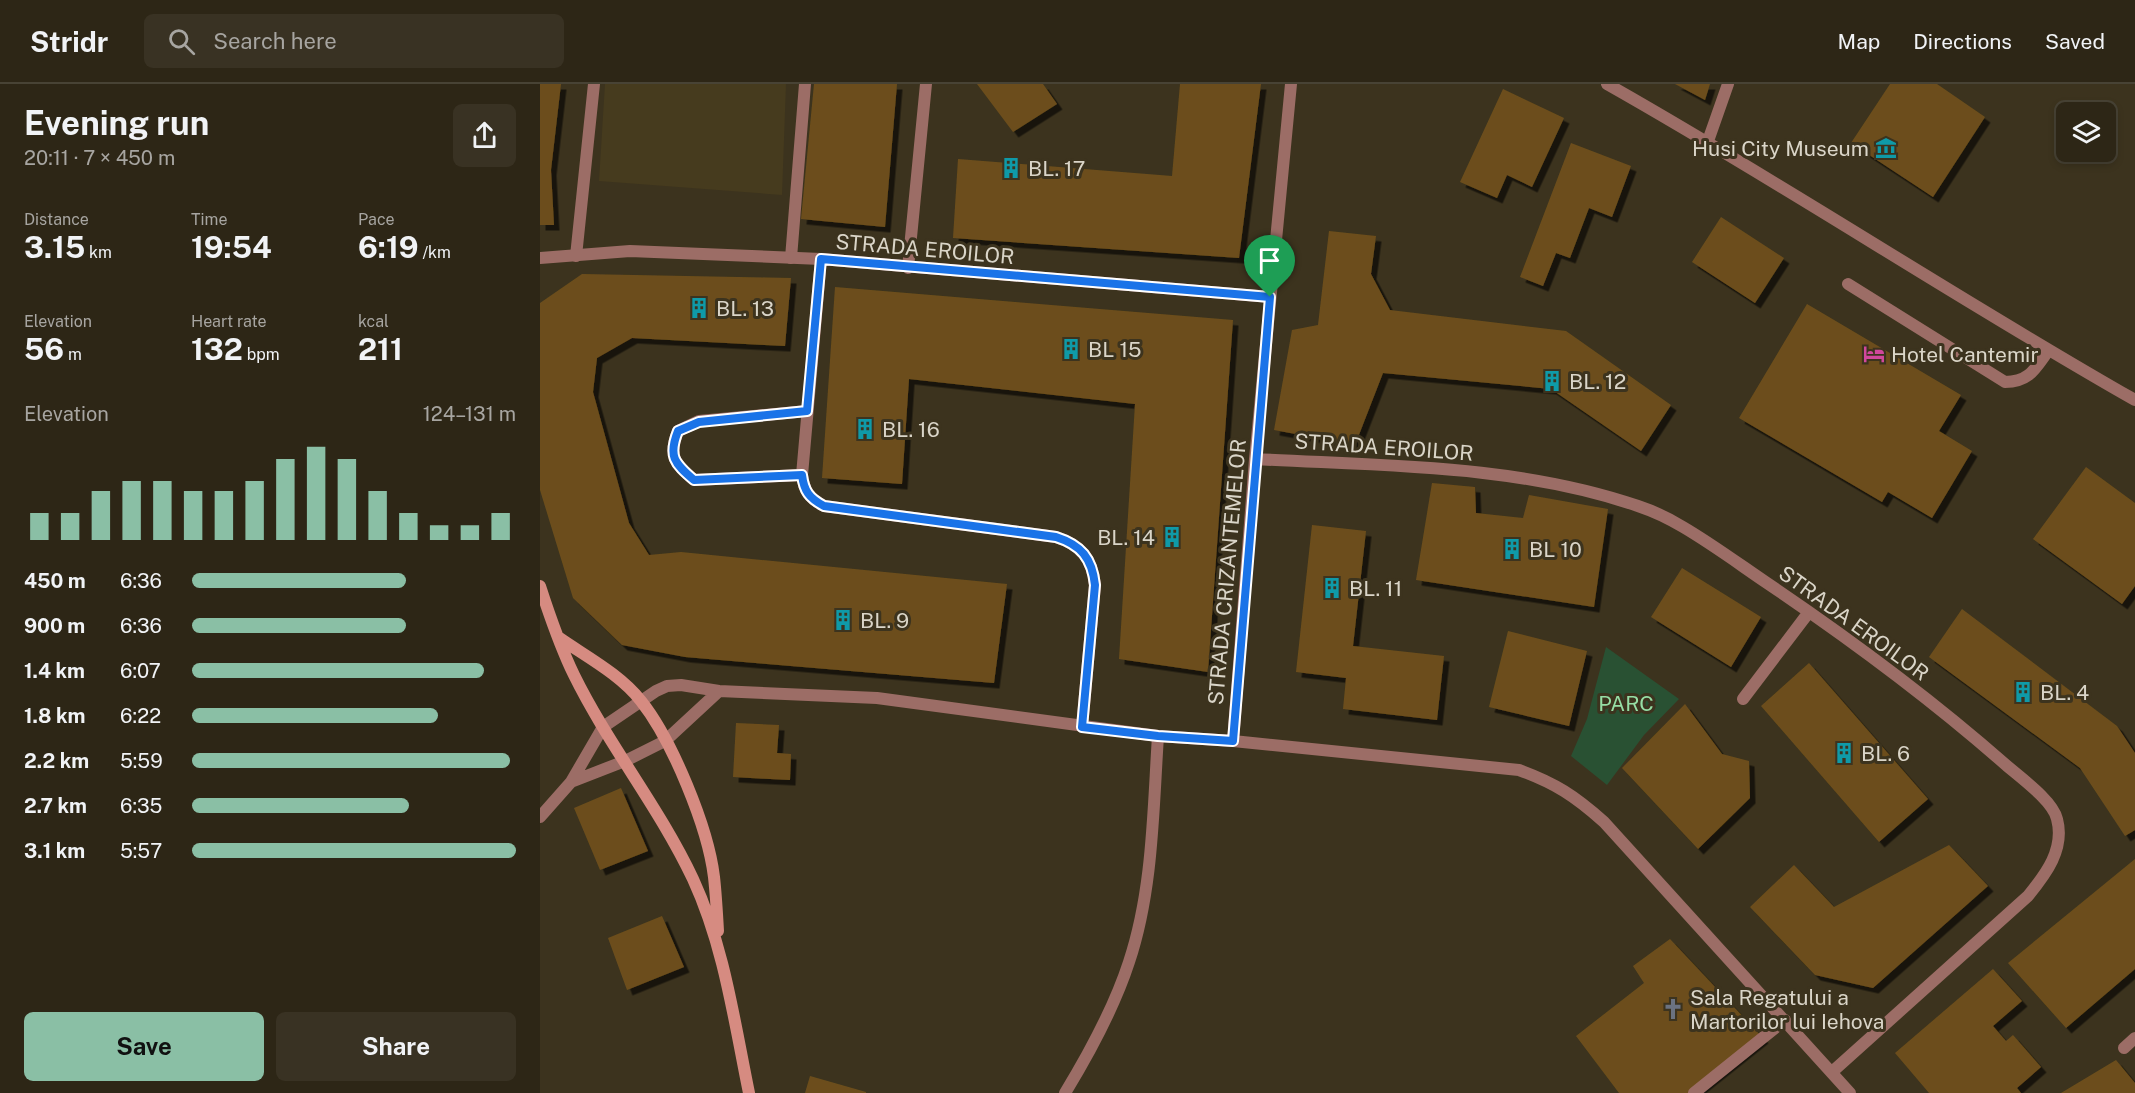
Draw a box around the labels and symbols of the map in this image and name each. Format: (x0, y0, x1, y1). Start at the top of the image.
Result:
place label: Husi City Museum (1692, 136, 1869, 161)
museum icon: Husi City Museum (1874, 136, 1898, 160)
building icon: BL. 17 (999, 156, 1023, 180)
place label: BL. 17 (1028, 156, 1085, 181)
street label: STRADA EROILOR (835, 229, 1015, 269)
pin (1244, 235, 1295, 297)
building icon: BL. 13 (687, 296, 711, 320)
place label: BL. 13 (716, 296, 774, 321)
building icon: BL 15 (1059, 337, 1083, 361)
place label: BL 15 (1088, 337, 1141, 362)
hotel icon: Hotel Cantemir (1862, 342, 1886, 366)
place label: Hotel Cantemir (1891, 342, 2039, 367)
building icon: BL. 12 (1540, 369, 1564, 393)
place label: BL. 12 (1569, 369, 1626, 394)
building icon: BL. 16 (853, 417, 877, 441)
place label: BL. 16 (882, 417, 940, 442)
street label: STRADA EROILOR (1294, 428, 1474, 466)
street label: STRADA CRIZANTEMELOR (1203, 438, 1251, 706)
place label: BL. 14 (1097, 525, 1155, 550)
building icon: BL. 14 (1160, 525, 1184, 549)
building icon: BL 10 (1500, 537, 1524, 561)
place label: BL 10 (1529, 537, 1582, 562)
street label: STRADA EROILOR (1774, 560, 1934, 686)
building icon: BL. 11 (1320, 576, 1344, 600)
place label: BL. 11 (1349, 576, 1402, 601)
building icon: BL. 9 (831, 608, 855, 632)
place label: BL. 9 (860, 608, 909, 633)
building icon: BL. 4 (2011, 680, 2035, 704)
place label: BL. 4 (2040, 680, 2089, 705)
park label: PARC (1598, 691, 1654, 716)
building icon: BL. 6 (1832, 741, 1856, 765)
place label: BL. 6 (1861, 741, 1910, 766)
place label: Sala Regatului a Martorilor lui Iehova (1690, 985, 1884, 1034)
church icon: Sala Regatului a Martorilor lui Iehova (1661, 997, 1685, 1021)

